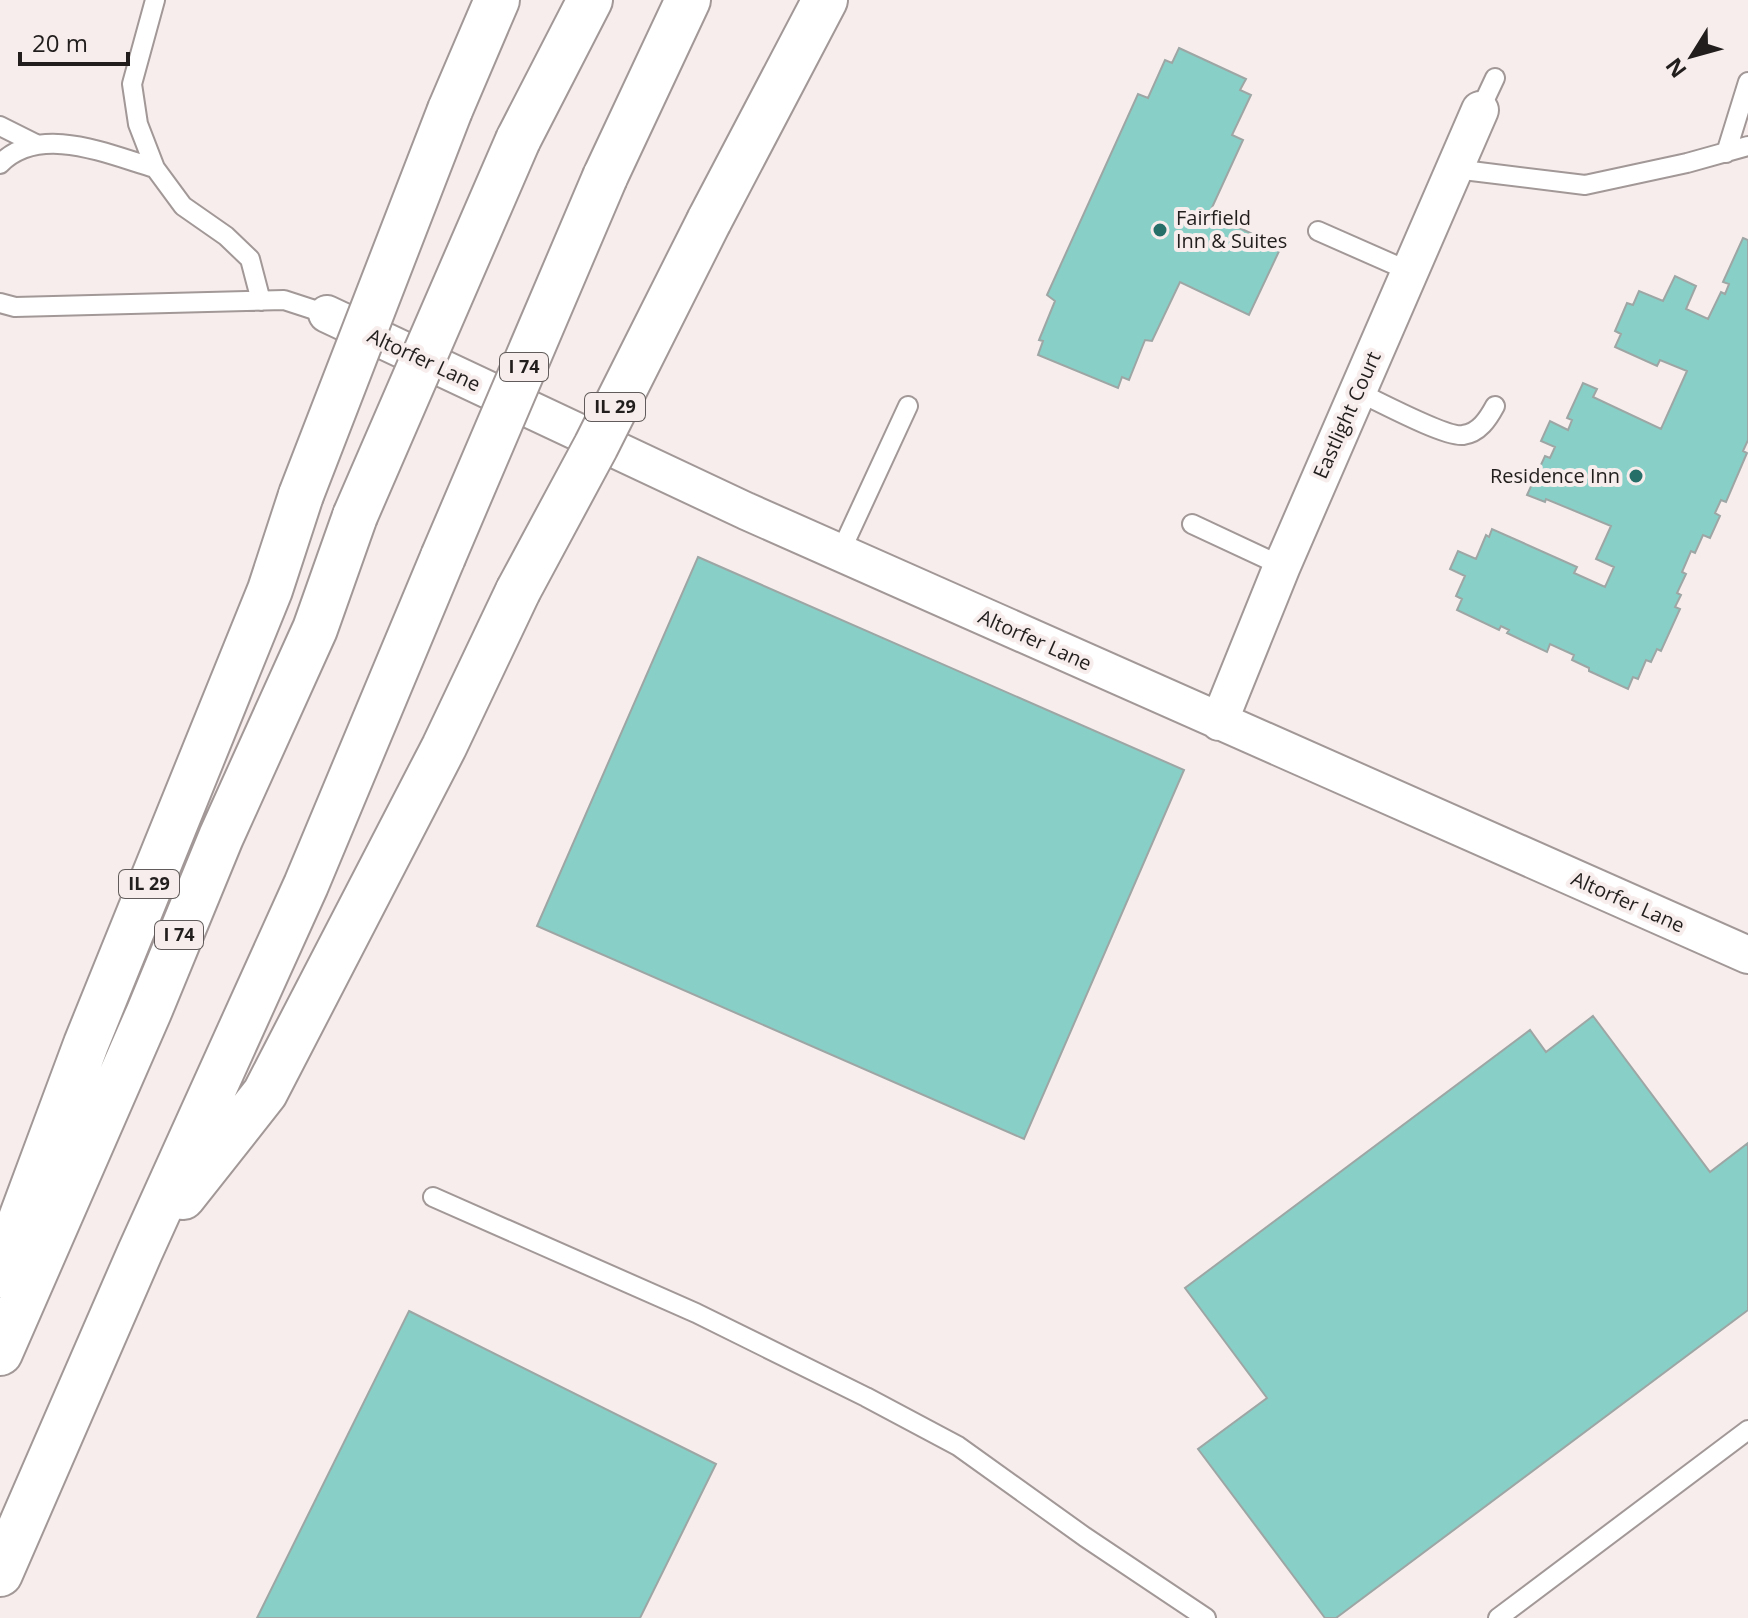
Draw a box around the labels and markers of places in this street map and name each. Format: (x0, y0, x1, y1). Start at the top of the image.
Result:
place label: Fairfield Inn & Suites (1176, 204, 1287, 254)
marker: Fairfield Inn & Suites (1151, 221, 1169, 239)
place label: Residence Inn (1490, 462, 1620, 489)
marker: Residence Inn (1627, 467, 1645, 485)

